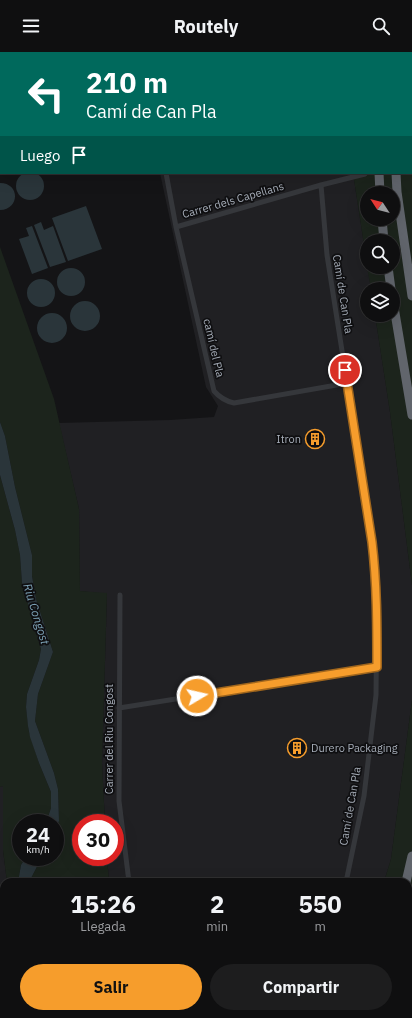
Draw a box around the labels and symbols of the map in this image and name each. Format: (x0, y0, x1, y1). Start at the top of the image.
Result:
street label: Carrer dels Capellans (180, 179, 286, 221)
north arrow (360, 186, 400, 226)
street label: Camí de Can Pla (330, 254, 356, 335)
street label: camí del Pla (200, 317, 228, 379)
pin (328, 353, 362, 387)
building icon: Itron (304, 428, 326, 450)
place label: Itron (276, 432, 301, 446)
water label: Riu Congost (20, 582, 53, 647)
position arrow (176, 675, 218, 717)
street label: Carrer del Riu Congost (102, 684, 116, 794)
building icon: Durero Packaging (286, 737, 308, 759)
place label: Durero Packaging (311, 741, 398, 755)
street label: Camí de Can Pla (336, 765, 364, 846)
speed limit sign: 30 (72, 814, 124, 866)

